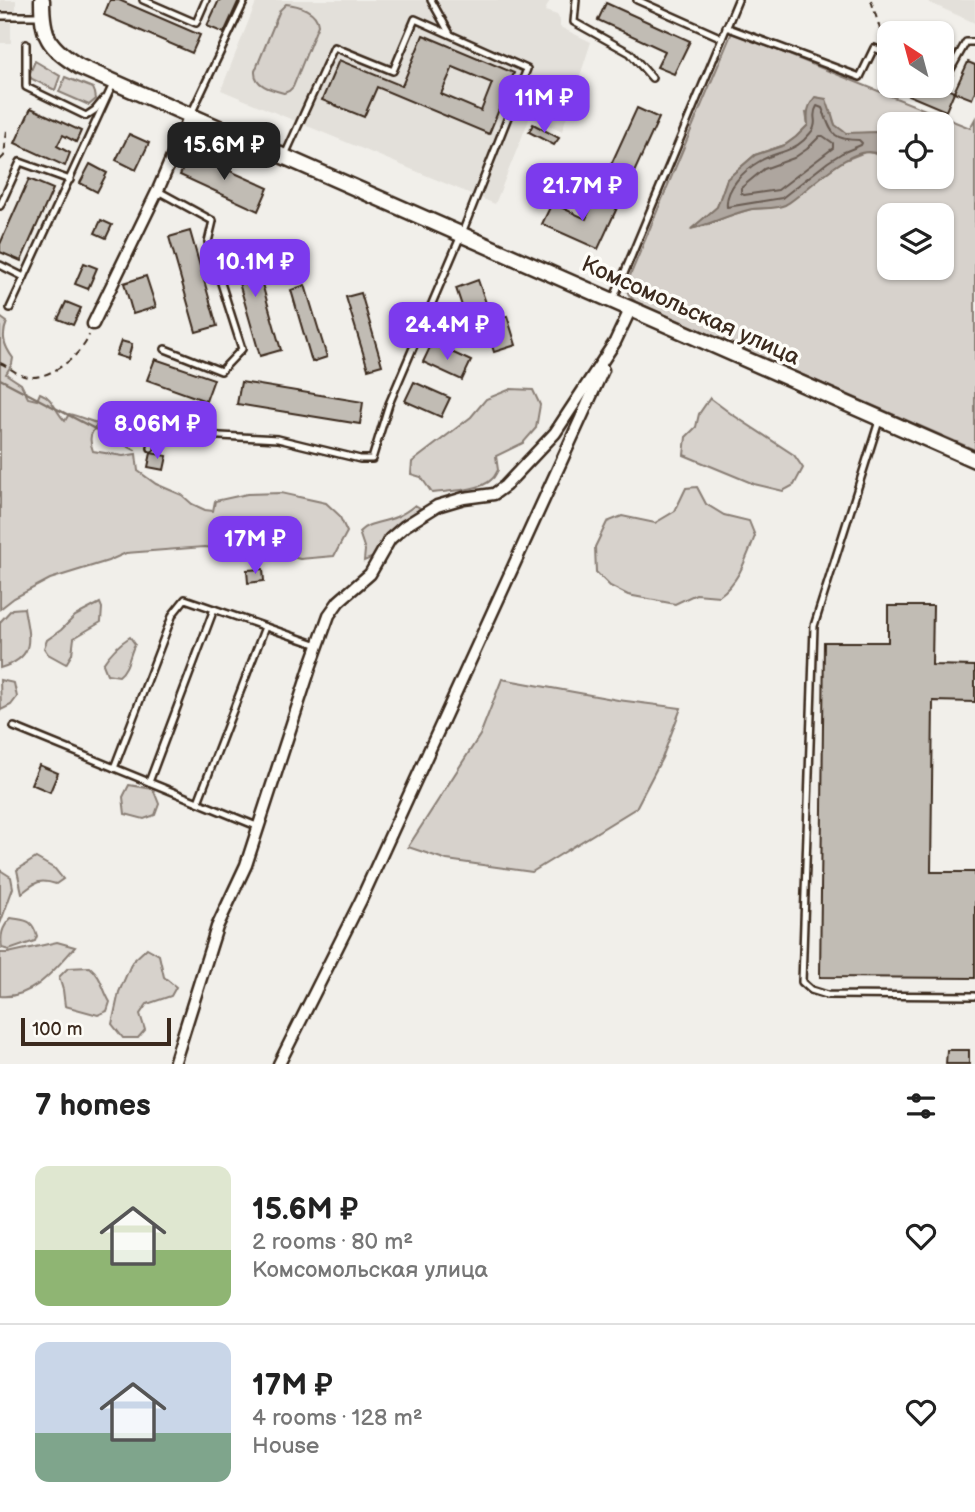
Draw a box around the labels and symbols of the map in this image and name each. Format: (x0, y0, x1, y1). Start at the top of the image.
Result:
north arrow (877, 21, 954, 98)
pin: 11M ₽ (495, 76, 593, 135)
pin: 15.6M ₽ (159, 122, 289, 182)
pin: 21.7M ₽ (517, 164, 647, 223)
pin: 10.1M ₽ (190, 240, 320, 299)
street label: Комсомольская улица (577, 250, 804, 372)
pin: 24.4M ₽ (382, 302, 512, 362)
pin: 8.06M ₽ (92, 402, 222, 461)
pin: 17M ₽ (206, 516, 304, 576)
scale bar (21, 1015, 172, 1047)

